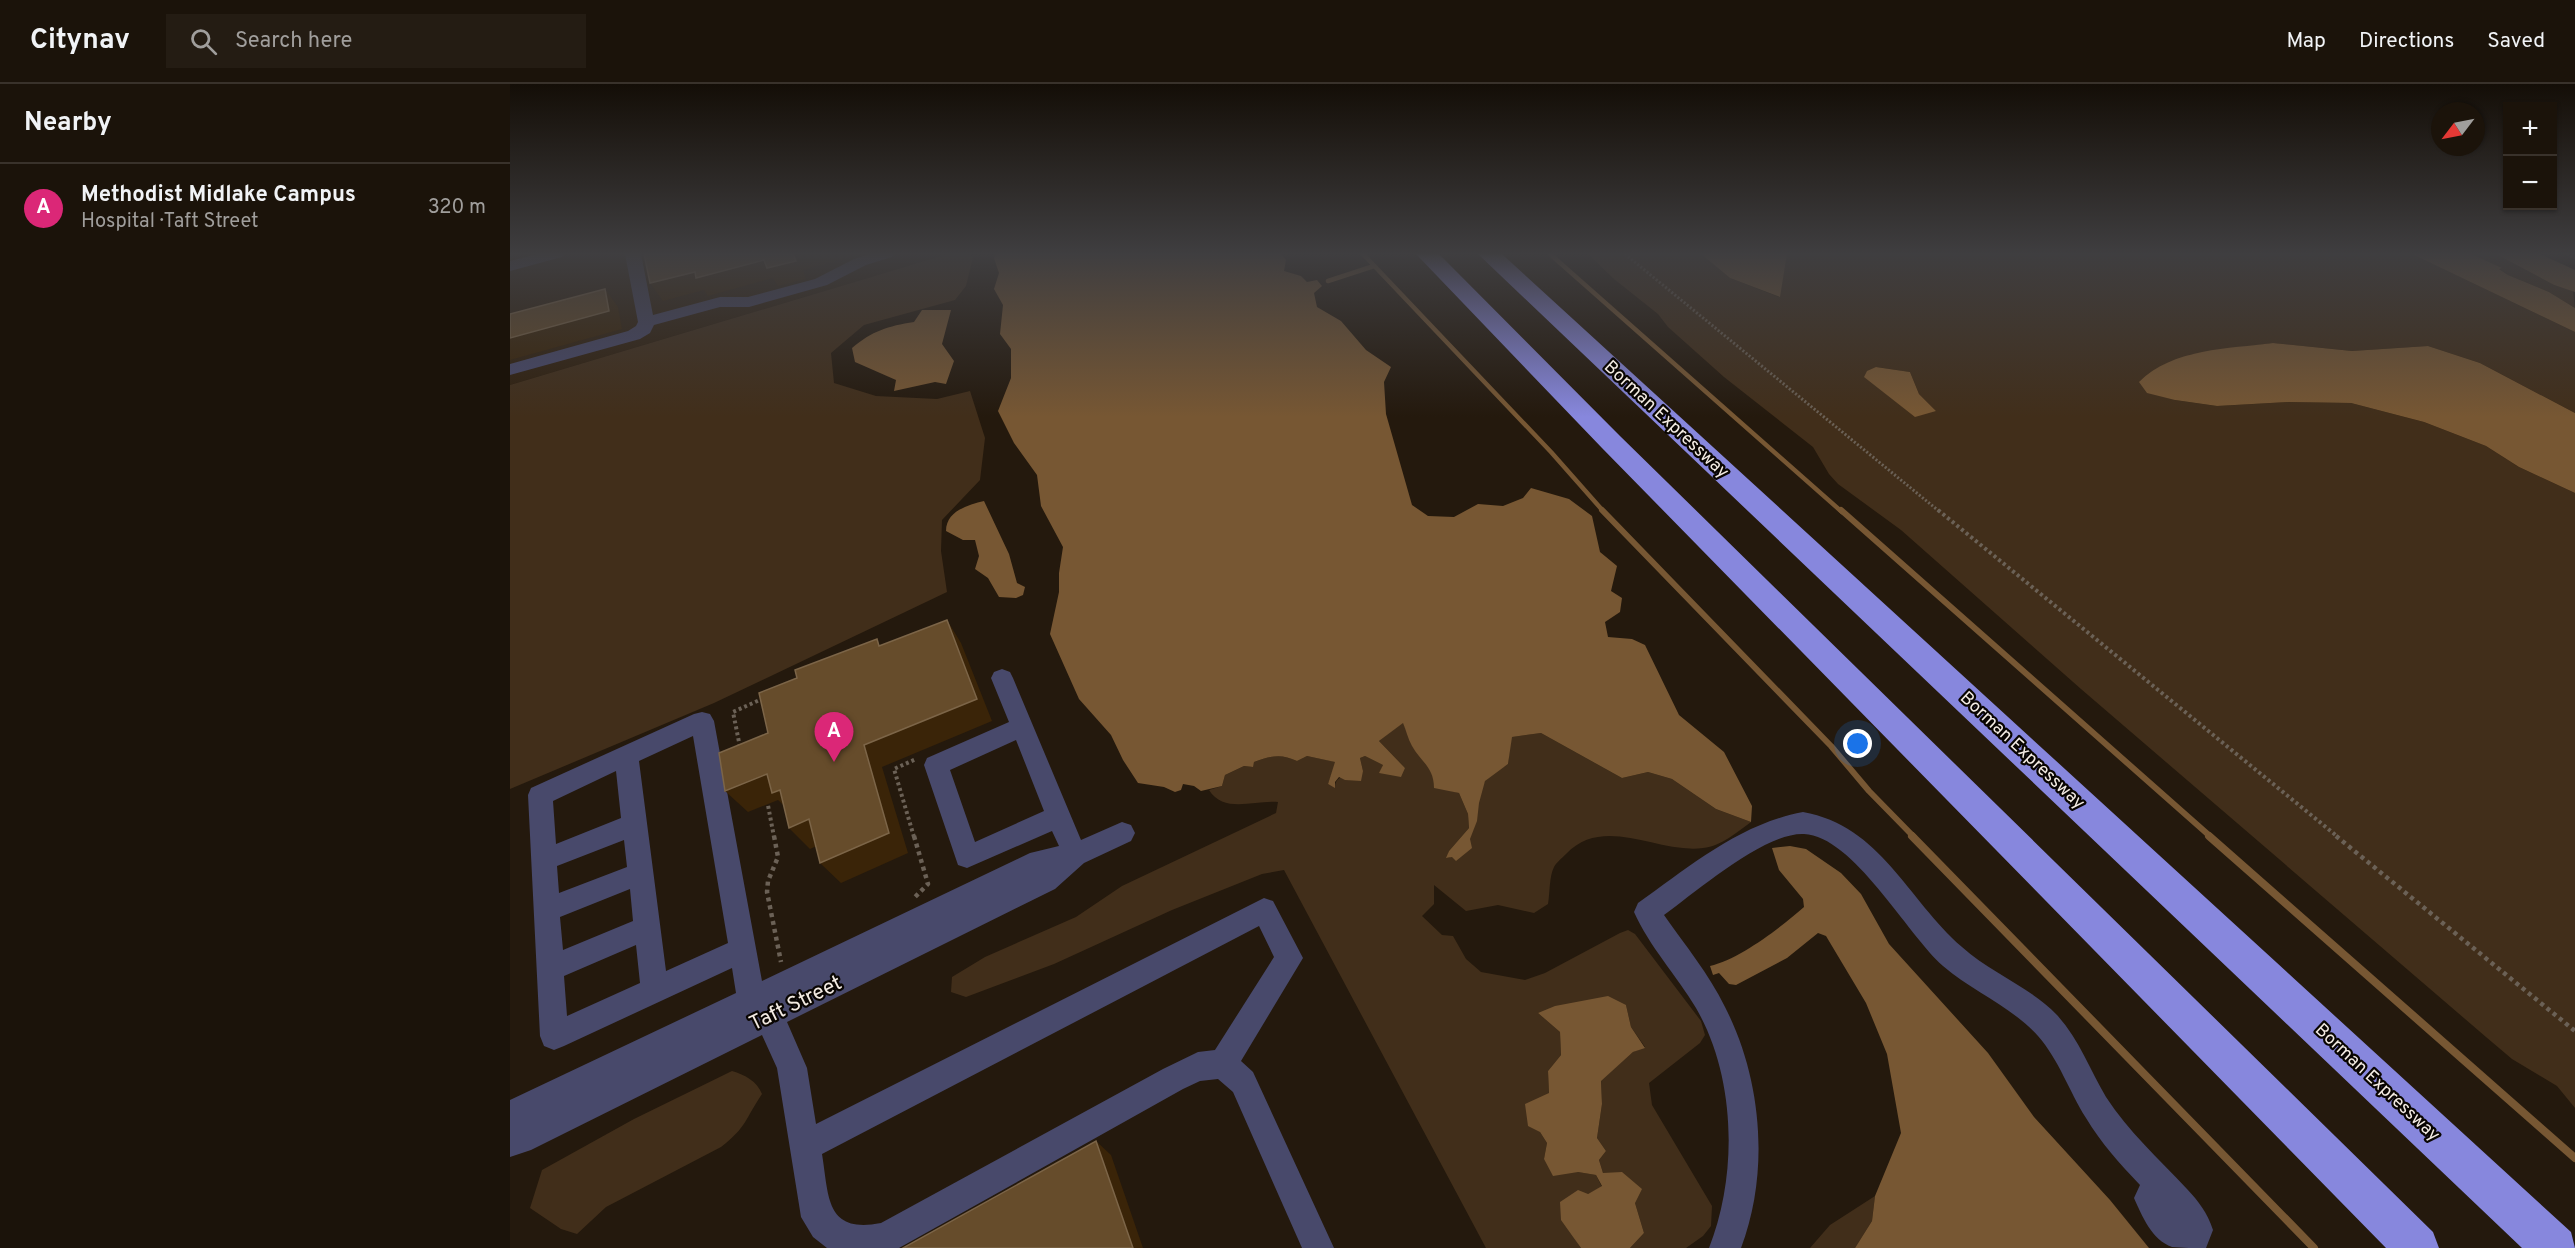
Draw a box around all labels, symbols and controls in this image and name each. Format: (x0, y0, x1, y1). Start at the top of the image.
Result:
search box (166, 14, 586, 68)
text: Citynav (30, 23, 130, 59)
icon: search (187, 25, 220, 58)
text: Search here (235, 28, 352, 55)
text: Map (2286, 28, 2326, 55)
text: Directions (2359, 28, 2454, 55)
text: Saved (2487, 28, 2545, 55)
north arrow (2431, 102, 2485, 156)
map controls (2503, 102, 2557, 210)
button: + (2503, 102, 2557, 156)
text: Nearby (24, 107, 112, 140)
button: − (2503, 156, 2557, 210)
text: Methodist Midlake Campus (81, 182, 356, 209)
text: A (36, 195, 51, 221)
text: 320 m (428, 195, 486, 221)
text: Hospital · Taft Street (81, 209, 259, 235)
street label: Borman Expressway (1599, 356, 1733, 484)
street label: Borman Expressway (1955, 687, 2089, 815)
pin: A (814, 712, 854, 762)
your location (1843, 729, 1872, 758)
street label: Taft Street (745, 970, 847, 1038)
street label: Borman Expressway (2310, 1019, 2444, 1147)

